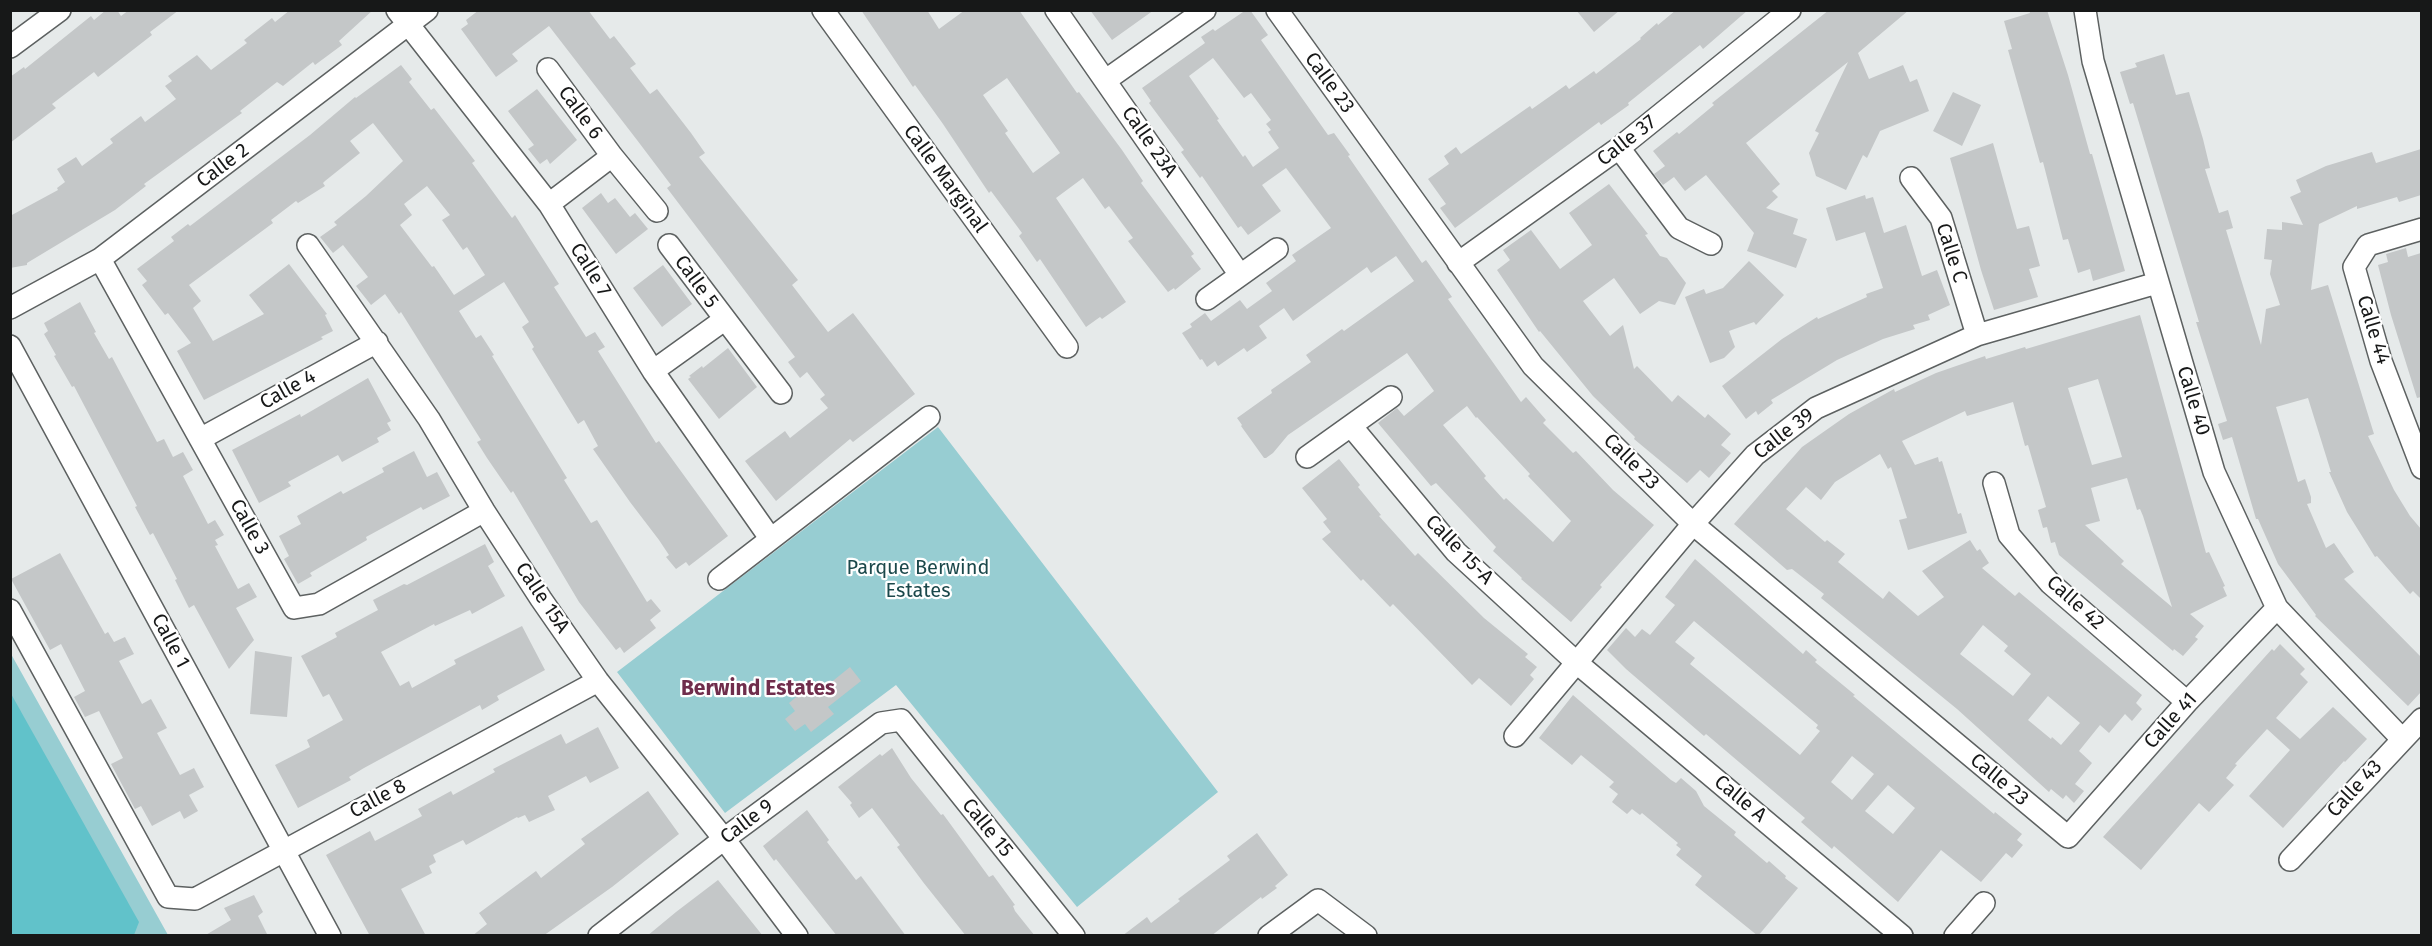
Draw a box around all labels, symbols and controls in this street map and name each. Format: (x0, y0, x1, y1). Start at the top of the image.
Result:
street label: Calle 23 (1299, 48, 1359, 118)
street label: Calle 6 (553, 82, 607, 144)
street label: Calle 23A (1116, 102, 1182, 182)
street label: Calle 37 (1593, 111, 1661, 171)
street label: Calle Marginal (898, 120, 992, 238)
street label: Calle 2 (192, 139, 254, 193)
street label: Calle C (1930, 220, 1972, 286)
street label: Calle 7 (564, 239, 616, 301)
street label: Calle 5 (669, 251, 723, 313)
street label: Calle 44 (2351, 293, 2395, 367)
street label: Calle 40 (2171, 363, 2215, 439)
street label: Calle 4 (256, 365, 320, 415)
street label: Calle 39 (1749, 403, 1819, 465)
street label: Calle 23 (1598, 429, 1664, 495)
street label: Calle 3 (224, 495, 274, 559)
street label: Calle 15-A (1420, 510, 1498, 590)
park label: Parque Berwind Estates (847, 556, 989, 603)
street label: Calle 15A (510, 558, 574, 638)
street label: Calle 42 (2041, 571, 2109, 635)
street label: Calle 1 (146, 610, 194, 672)
district label: Berwind Estates (681, 676, 835, 702)
street label: Calle 41 (2139, 688, 2203, 754)
street label: Calle 23 (1965, 749, 2033, 811)
street label: Calle 43 (2322, 755, 2388, 823)
street label: Calle A (1709, 770, 1771, 828)
street label: Calle 8 (346, 774, 410, 824)
street label: Calle 9 (716, 794, 778, 850)
street label: Calle 15 (956, 794, 1018, 862)

